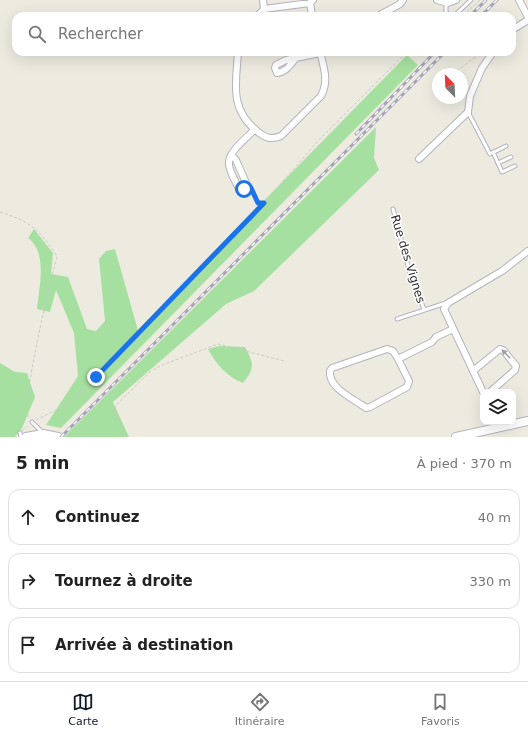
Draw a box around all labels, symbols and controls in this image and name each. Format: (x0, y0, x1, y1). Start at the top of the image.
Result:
search box (12, 12, 516, 56)
icon: search (26, 23, 48, 45)
text: Rechercher (58, 25, 143, 43)
north arrow (432, 68, 468, 104)
route start (235, 180, 253, 198)
street label: Rue des Vignes (388, 213, 428, 305)
one-way arrow (501, 349, 511, 359)
route end (87, 368, 105, 386)
map controls (480, 389, 516, 425)
button: layers (480, 389, 516, 425)
text: 5 min (16, 453, 69, 473)
text: À pied · 370 m (417, 456, 512, 471)
icon: ahead (17, 506, 39, 528)
text: Continuez (55, 508, 140, 526)
text: 40 m (478, 510, 511, 525)
icon: right (17, 570, 39, 592)
text: Tournez à droite (55, 572, 193, 590)
text: 330 m (469, 574, 511, 589)
icon: arrive (17, 634, 39, 656)
text: Arrivée à destination (55, 636, 233, 654)
tab: Carte (68, 691, 98, 728)
tab: Itinéraire (235, 691, 285, 728)
tab: Favoris (421, 691, 460, 728)

